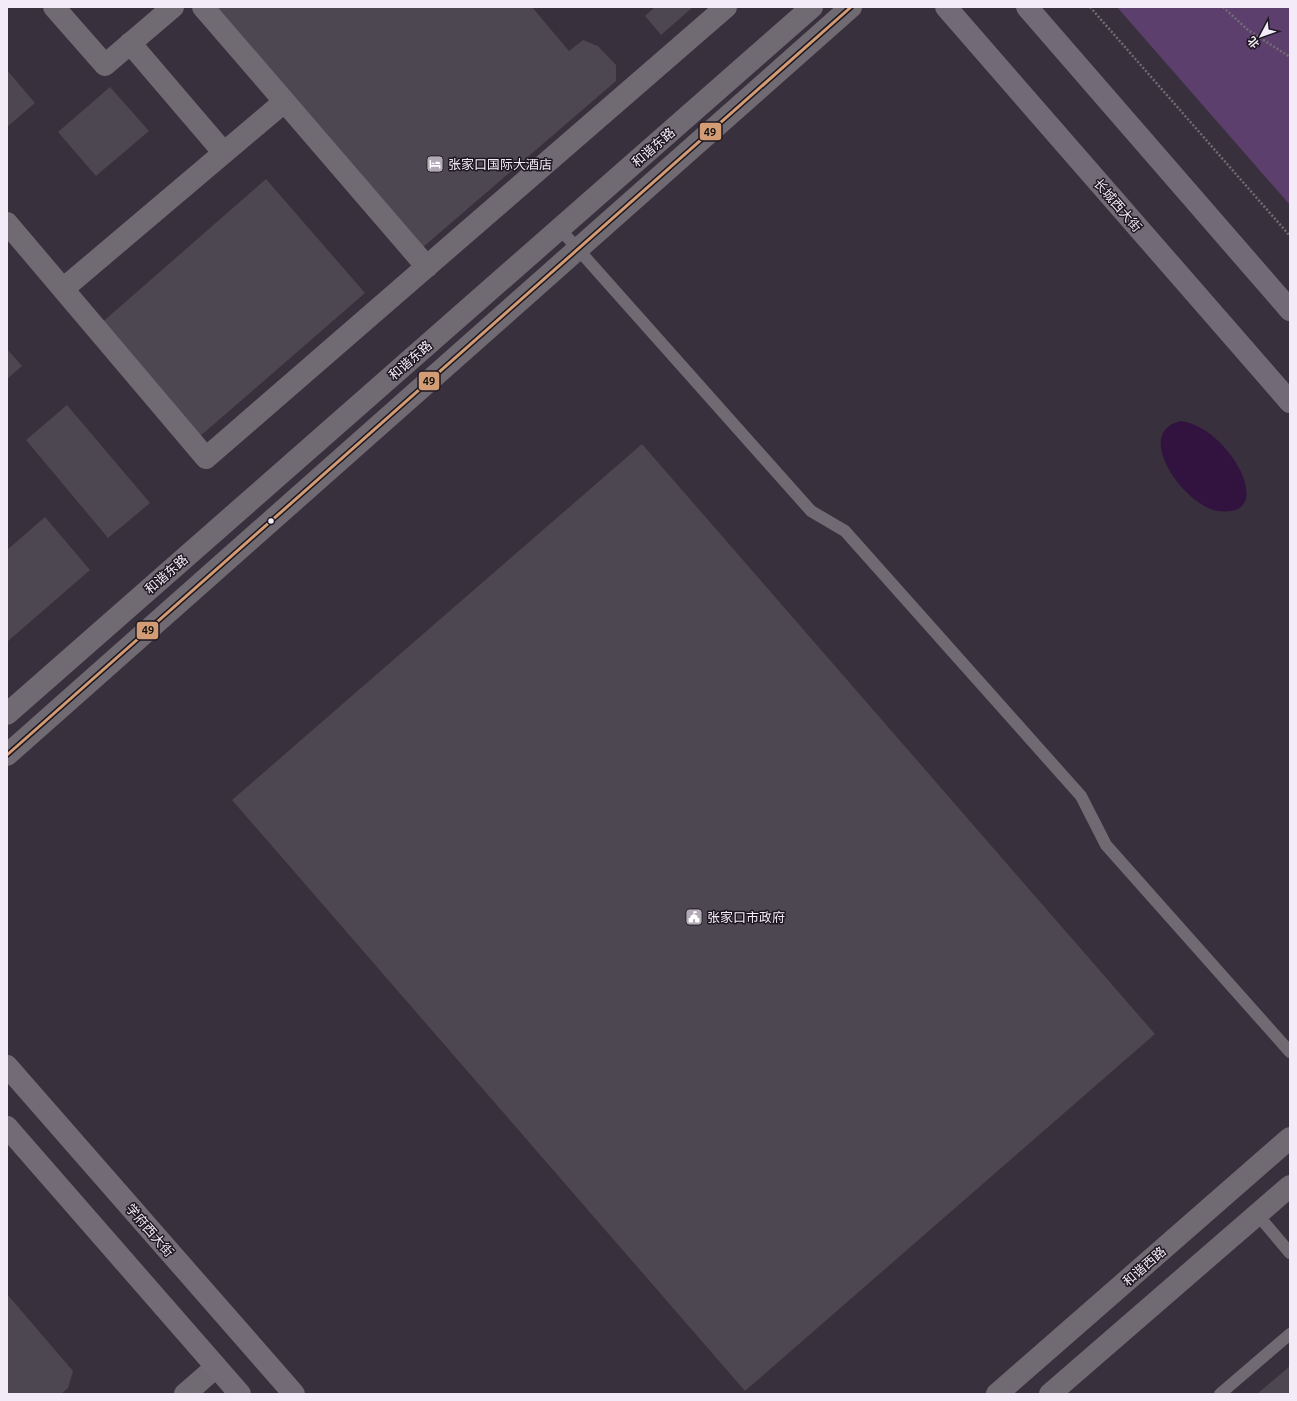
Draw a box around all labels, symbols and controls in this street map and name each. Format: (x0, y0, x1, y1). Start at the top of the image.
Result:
north arrow (1241, 16, 1281, 56)
text: 北 (1245, 34, 1262, 51)
line badge: 49 (699, 122, 722, 141)
street label: 和谐东路 (629, 125, 677, 169)
text: 49 (704, 126, 716, 138)
hotel icon: 张家口国际大酒店 (425, 154, 445, 174)
place label: 张家口国际大酒店 (448, 157, 552, 171)
street label: 长城西大街 (1091, 176, 1145, 234)
street label: 和谐东路 (386, 338, 434, 382)
line badge: 49 (418, 371, 440, 391)
text: 49 (423, 375, 435, 387)
unlabelled marker (266, 516, 276, 526)
street label: 和谐东路 (142, 552, 190, 596)
line badge: 49 (136, 621, 159, 640)
text: 49 (142, 624, 154, 636)
public building icon: 张家口市政府 (684, 907, 704, 927)
place label: 张家口市政府 (707, 910, 785, 924)
street label: 学府西大街 (123, 1201, 177, 1259)
street label: 和谐西路 (1120, 1244, 1168, 1288)

